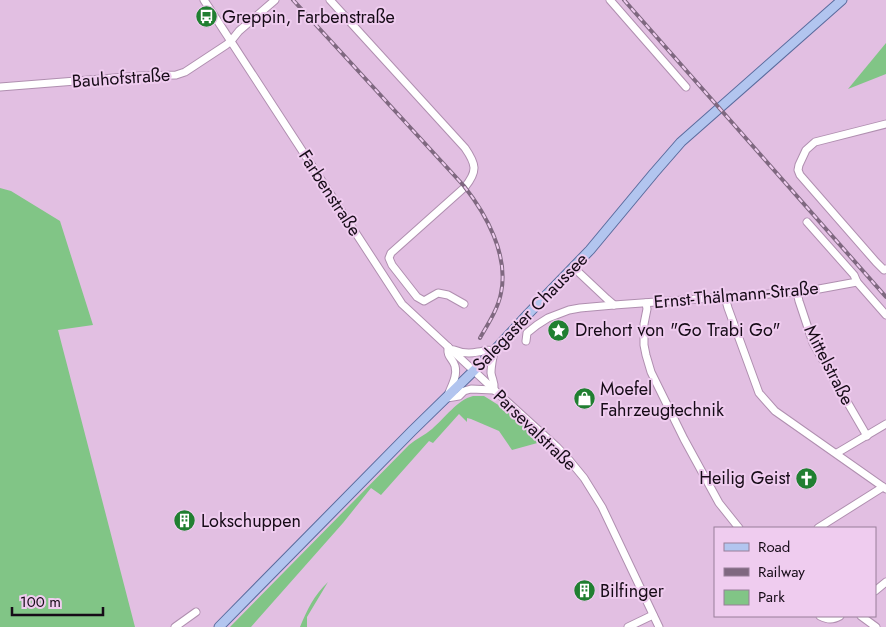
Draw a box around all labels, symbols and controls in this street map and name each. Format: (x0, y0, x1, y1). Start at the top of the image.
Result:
place label: Greppin, Farbenstraße (222, 4, 395, 30)
bus stop icon: Greppin, Farbenstraße (194, 5, 218, 29)
street label: Bauhofstraße (71, 62, 171, 94)
street label: Farbenstraße (292, 145, 368, 241)
street label: Salegaster Chaussee (466, 247, 594, 377)
street label: Ernst-Thälmann-Straße (652, 275, 820, 315)
place label: Drehort von "Go Trabi Go" (575, 317, 781, 343)
place icon: Drehort von "Go Trabi Go" (547, 318, 571, 342)
street label: Mittelstraße (798, 320, 860, 410)
place label: Moefel Fahrzeugtechnik (600, 376, 724, 423)
street label: Parsevalstraße (487, 383, 583, 477)
shop icon: Moefel Fahrzeugtechnik (572, 387, 596, 411)
place label: Heilig Geist (699, 465, 791, 491)
church icon: Heilig Geist (794, 466, 818, 490)
place label: Lokschuppen (201, 508, 301, 534)
building icon: Lokschuppen (173, 509, 197, 533)
legend (714, 527, 876, 617)
text: Road (758, 536, 790, 558)
text: Railway (758, 561, 805, 583)
place label: Bilfinger (600, 578, 665, 604)
building icon: Bilfinger (572, 579, 596, 603)
scale bar (12, 584, 104, 616)
text: Park (758, 586, 785, 608)
text: 100 m (20, 591, 61, 613)

